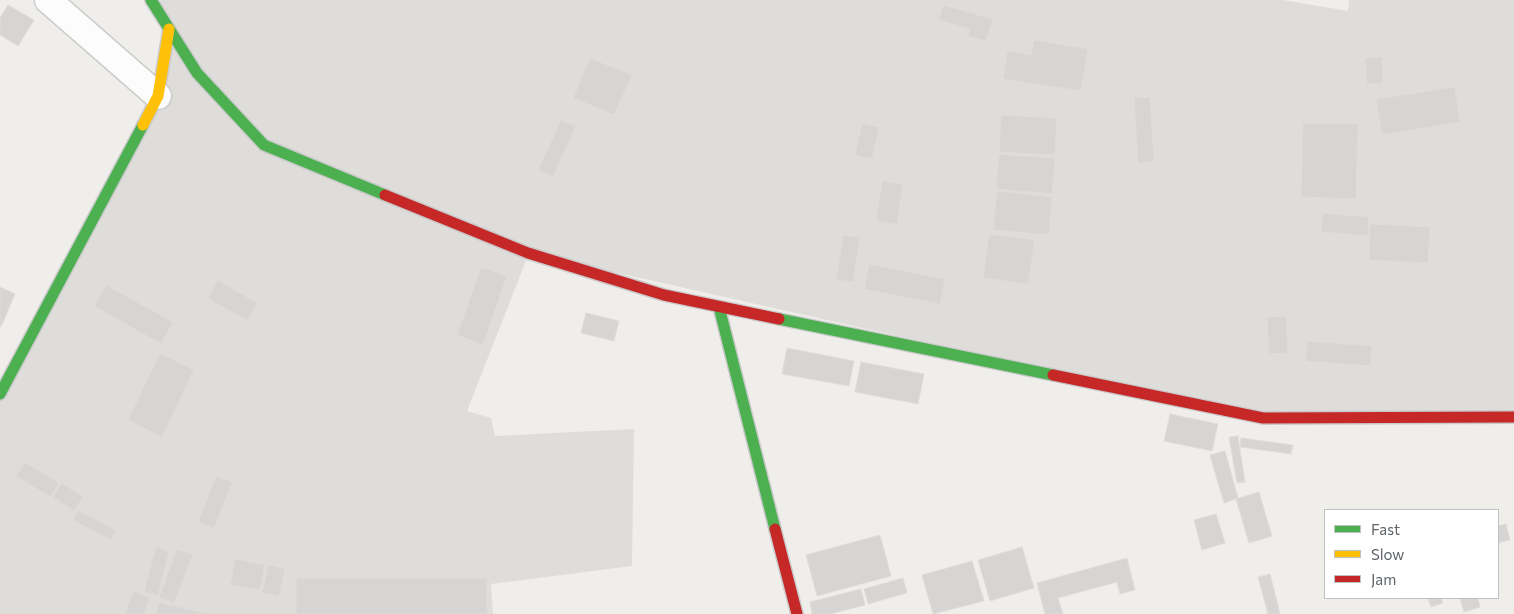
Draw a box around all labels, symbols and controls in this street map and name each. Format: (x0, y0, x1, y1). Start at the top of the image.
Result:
legend (1324, 509, 1499, 599)
text: Fast (1371, 520, 1400, 538)
text: Slow (1371, 545, 1404, 563)
text: Jam (1371, 570, 1396, 588)

